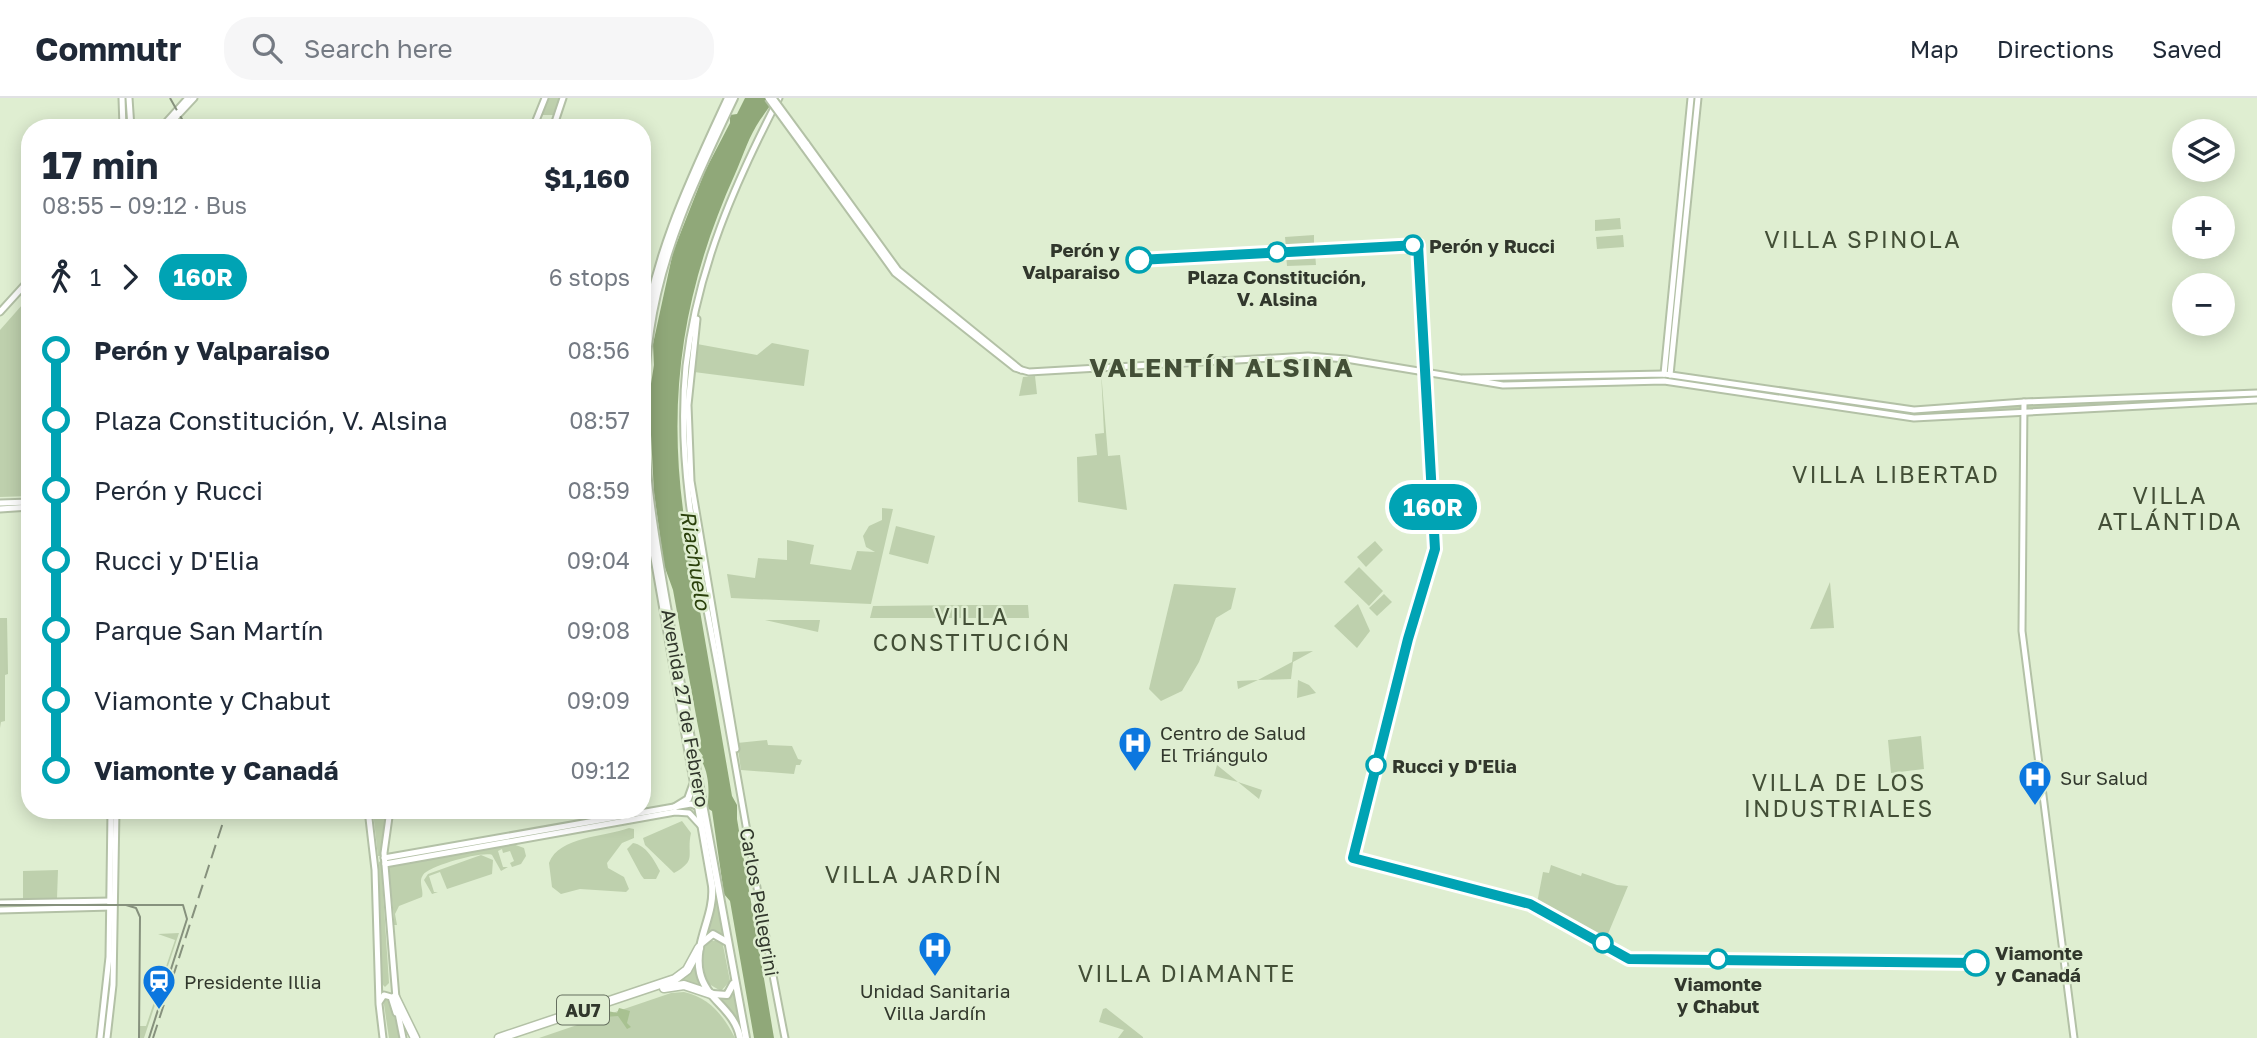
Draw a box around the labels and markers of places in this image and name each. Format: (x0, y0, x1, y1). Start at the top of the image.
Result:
place label: Perón y Rucci (1429, 234, 1555, 257)
marker: Perón y Rucci (1403, 235, 1423, 255)
place label: Perón y Valparaiso (1022, 238, 1121, 283)
marker: Plaza Constitución, V. Alsina (1267, 242, 1287, 262)
marker: Perón y Valparaiso (1126, 247, 1152, 273)
place label: Plaza Constitución, V. Alsina (1187, 265, 1367, 310)
place label: Centro de Salud El Triángulo (1160, 721, 1306, 766)
hospital icon: Centro de Salud El Triángulo (1116, 724, 1154, 773)
place label: Rucci y D'Elia (1392, 754, 1517, 777)
marker: Rucci y D'Elia (1366, 755, 1386, 775)
hospital icon: Sur Salud (2016, 758, 2054, 807)
place label: Sur Salud (2060, 766, 2148, 789)
hospital icon: Unidad Sanitaria Villa Jardín (916, 929, 954, 978)
unlabelled marker (1593, 933, 1613, 953)
place label: Viamonte y Canadá (1995, 941, 2083, 986)
marker: Viamonte y Chabut (1708, 949, 1728, 969)
marker: Viamonte y Canadá (1963, 950, 1989, 976)
station icon: Presidente Illia (140, 962, 178, 1011)
place label: Presidente Illia (184, 970, 321, 993)
place label: Viamonte y Chabut (1674, 972, 1762, 1017)
place label: Unidad Sanitaria Villa Jardín (860, 979, 1010, 1024)

